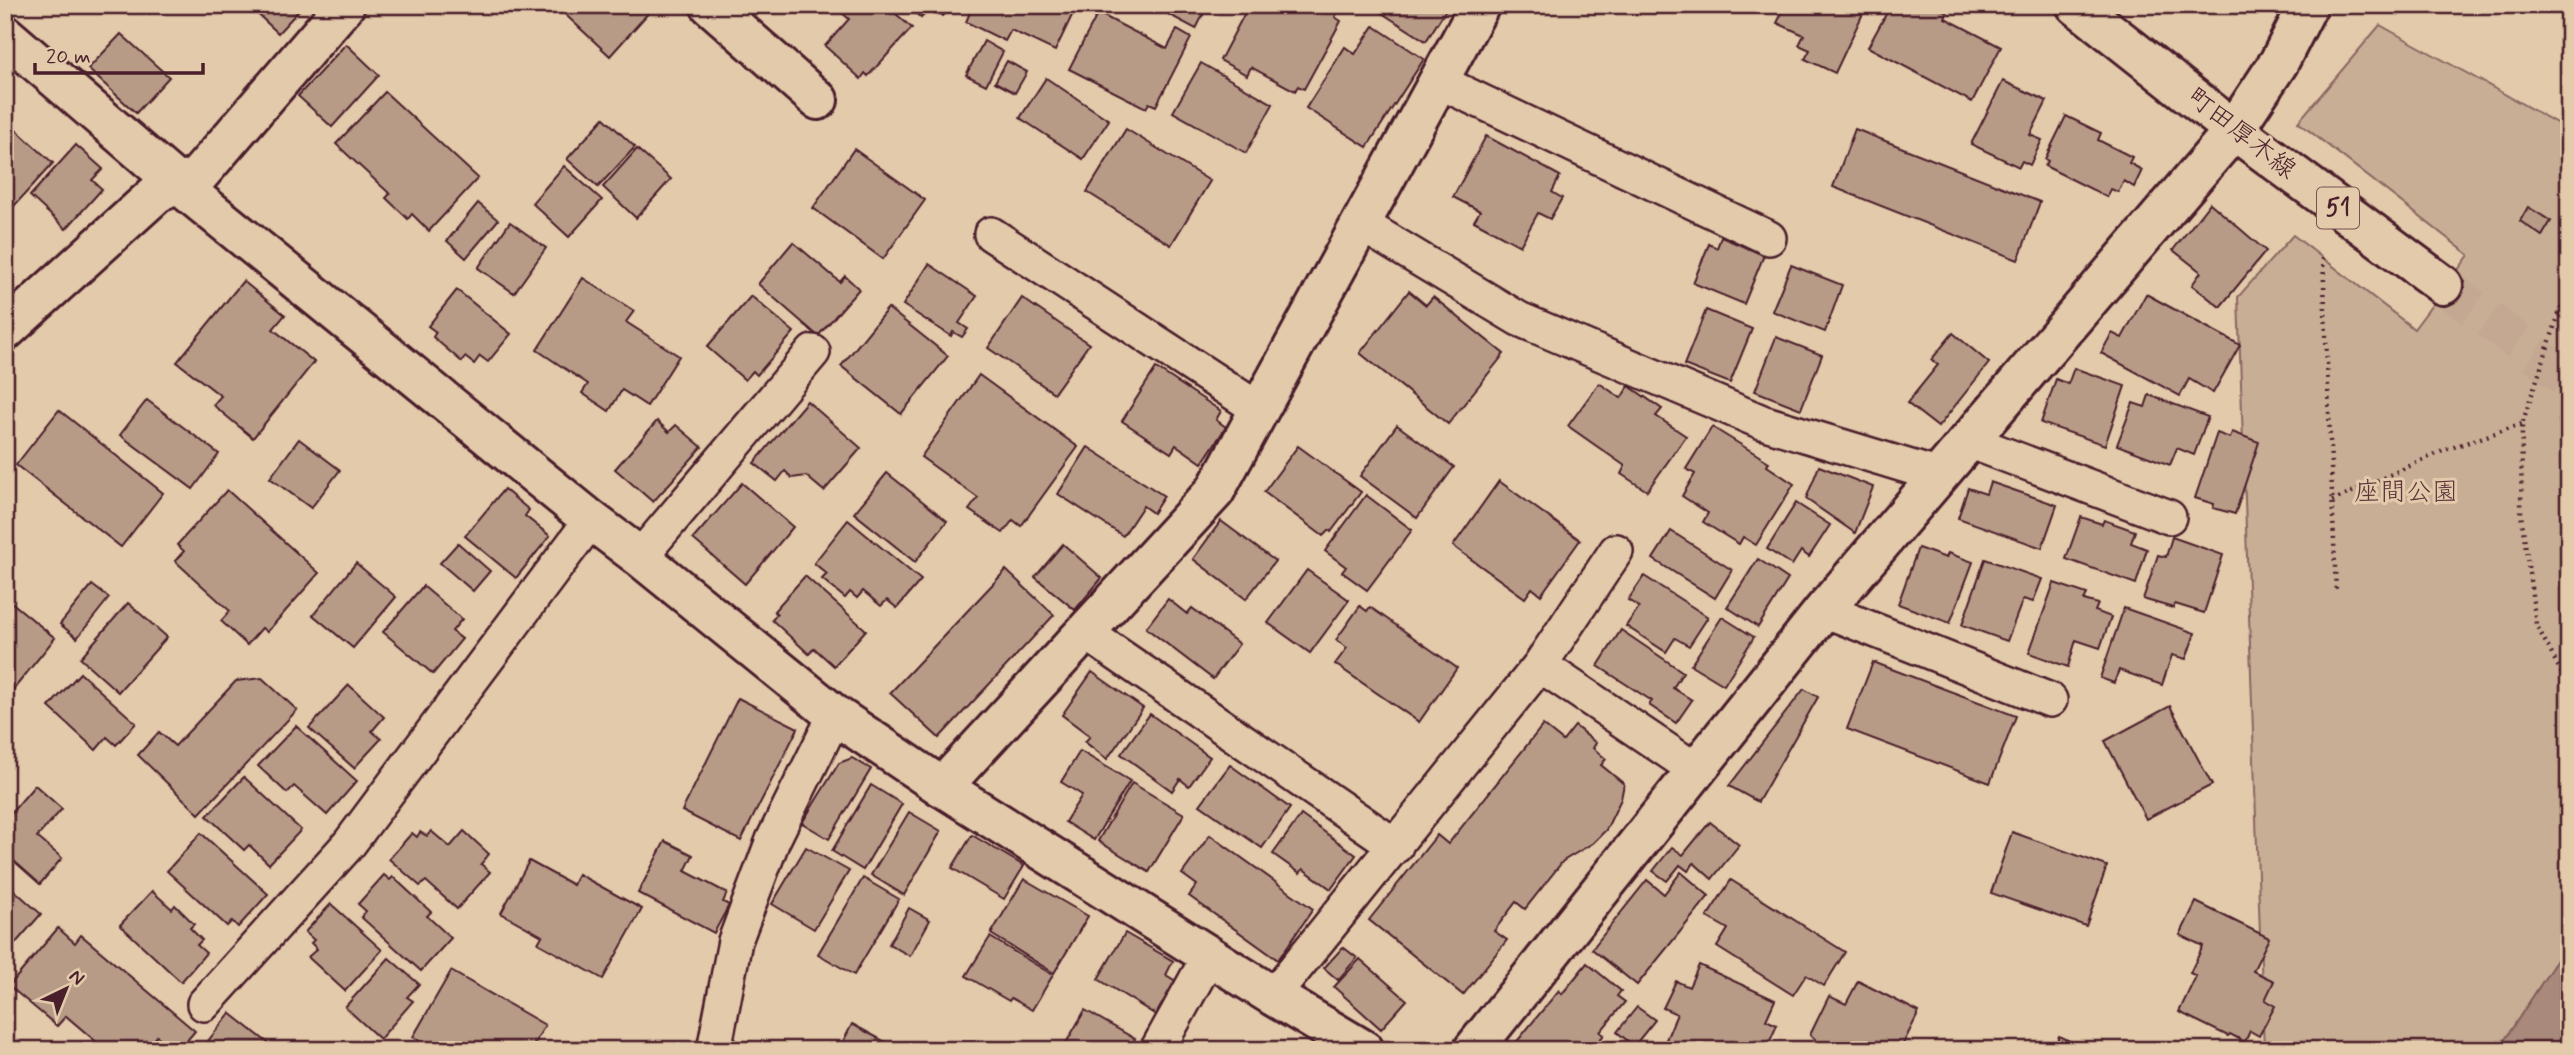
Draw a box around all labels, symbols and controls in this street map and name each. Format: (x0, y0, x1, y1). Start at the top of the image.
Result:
scale bar (35, 32, 203, 76)
text: 20 m (46, 43, 91, 71)
street label: 町田厚木線 (2179, 81, 2303, 187)
road number: 51 (2317, 188, 2359, 229)
park label: 座間公園 (2354, 476, 2458, 510)
north arrow (32, 954, 102, 1024)
text: N (63, 964, 90, 991)

